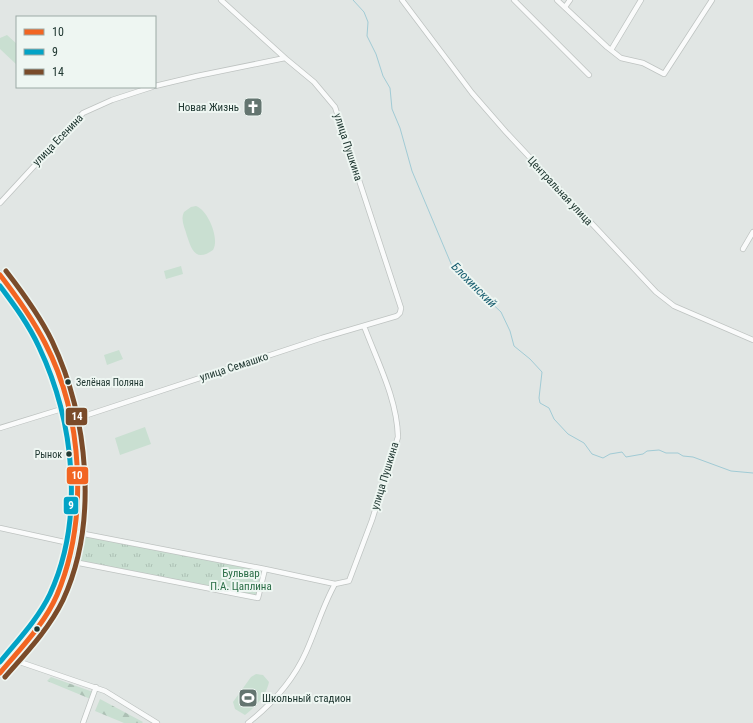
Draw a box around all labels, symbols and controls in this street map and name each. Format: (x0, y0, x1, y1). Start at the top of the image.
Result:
legend (16, 16, 156, 88)
text: 10 (52, 25, 64, 39)
text: 9 (52, 45, 58, 59)
text: 14 (52, 65, 64, 79)
church icon: Новая Жизнь (242, 96, 264, 118)
place label: Новая Жизнь (178, 101, 239, 114)
street label: улица Есенина (30, 111, 86, 169)
street label: улица Пушкина (331, 112, 365, 182)
street label: Центральная улица (525, 154, 595, 228)
water label: Блохинский (449, 260, 499, 310)
street label: улица Семашко (198, 350, 270, 384)
marker: Зелёная Поляна (63, 377, 73, 387)
place label: Зелёная Поляна (76, 377, 144, 388)
line badge: 14 (65, 407, 88, 426)
text: 14 (71, 410, 83, 423)
street label: улица Пушкина (369, 441, 401, 511)
place label: Рынок (35, 449, 62, 460)
marker: Рынок (64, 449, 74, 459)
line badge: 10 (66, 466, 89, 485)
text: 10 (71, 469, 83, 482)
line badge: 9 (63, 496, 79, 515)
text: 9 (68, 499, 74, 512)
park label: Бульвар П.А. Цаплина (210, 567, 272, 593)
unlabelled marker (32, 624, 42, 634)
sports icon: Школьный стадион (237, 687, 259, 709)
place label: Школьный стадион (262, 692, 351, 705)

